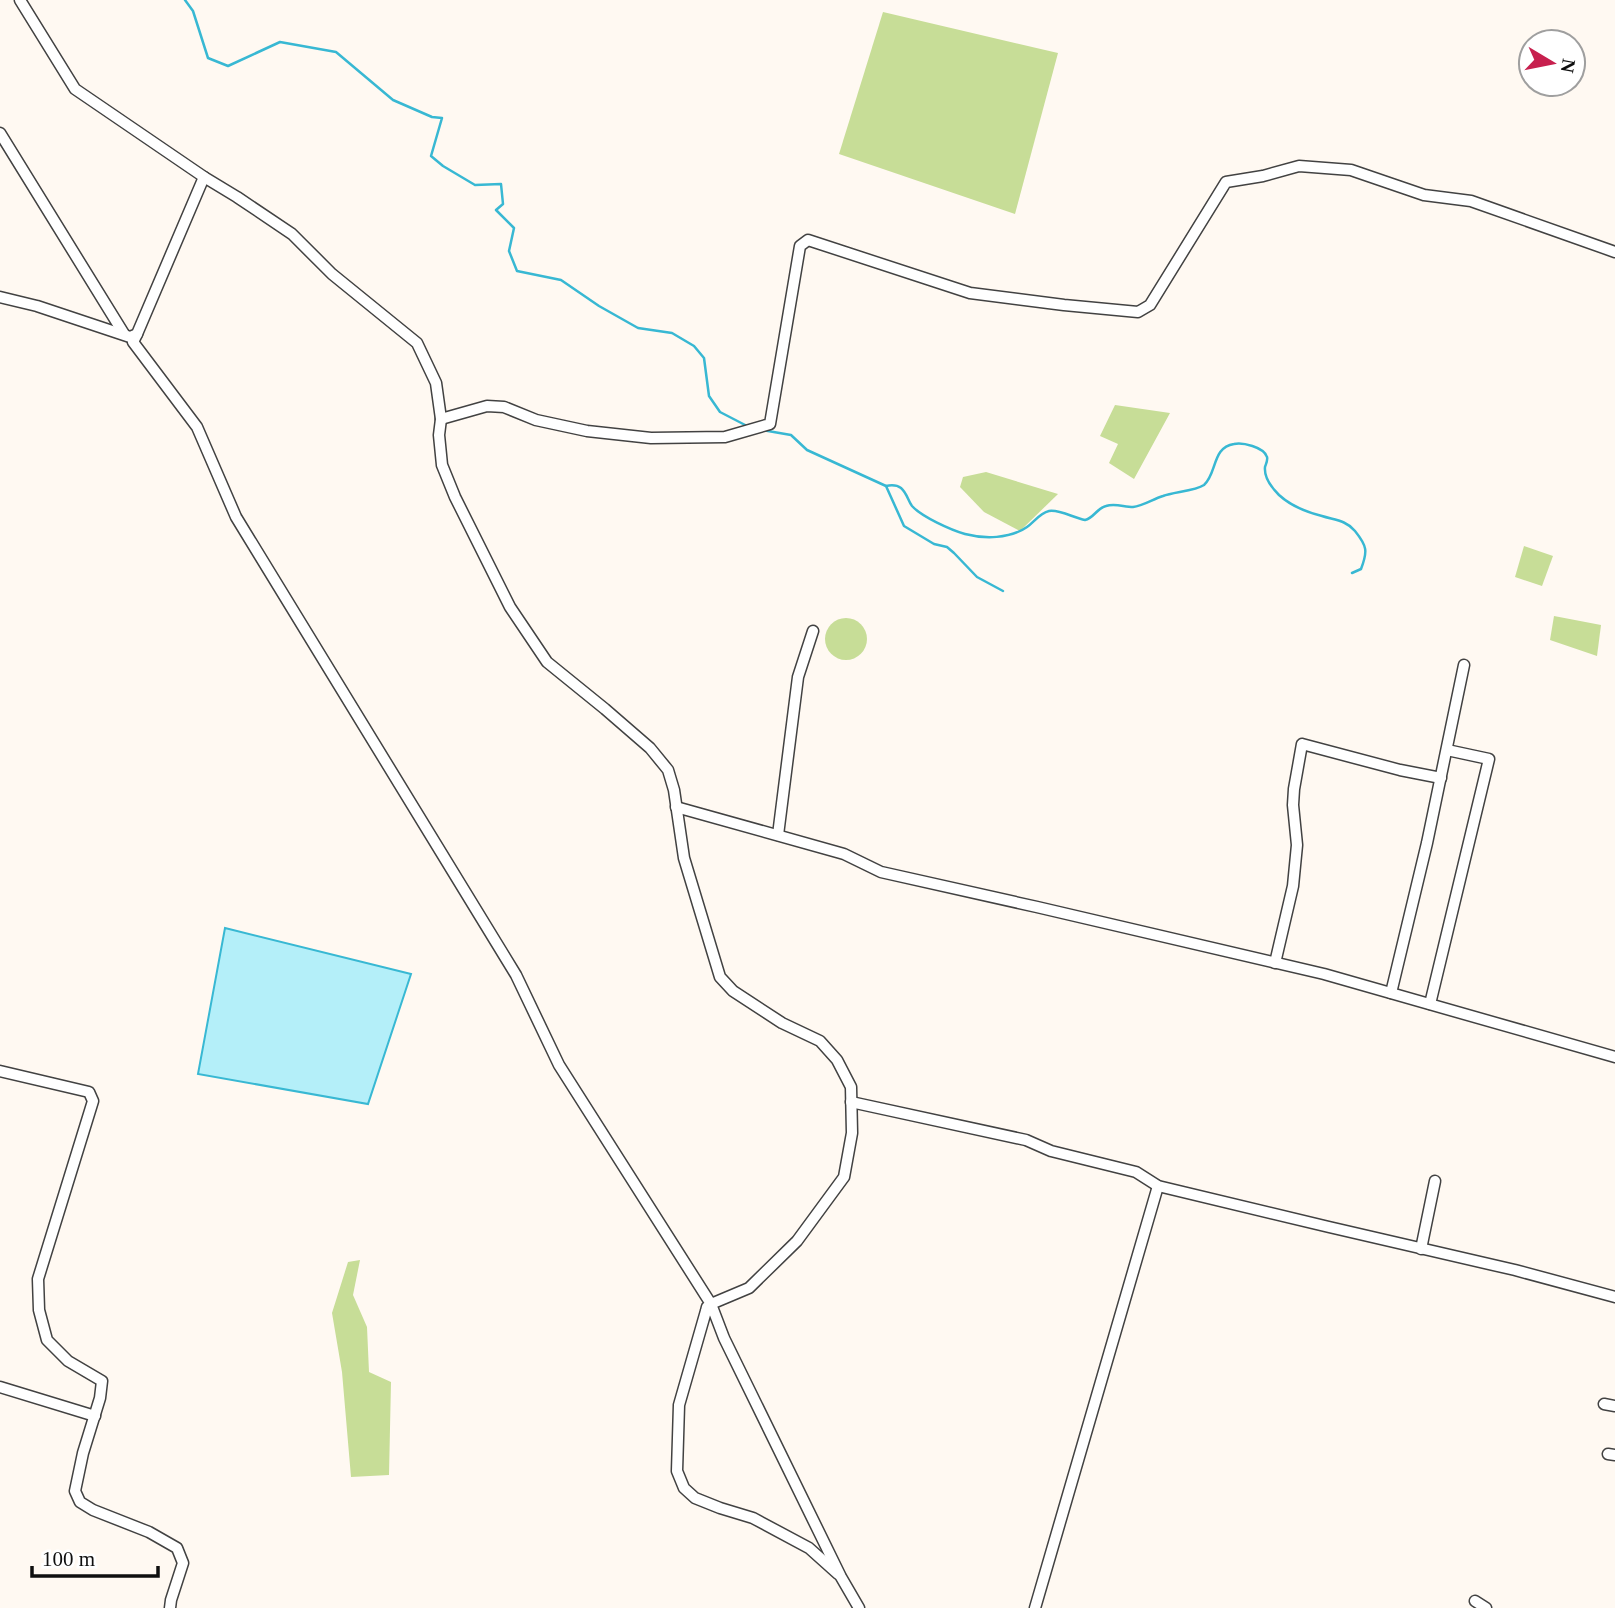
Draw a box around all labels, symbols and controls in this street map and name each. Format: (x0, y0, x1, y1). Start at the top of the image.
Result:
north arrow (1517, 28, 1587, 98)
text: N (1557, 57, 1580, 75)
scale bar (32, 1534, 158, 1578)
text: 100 m (42, 1547, 95, 1571)

